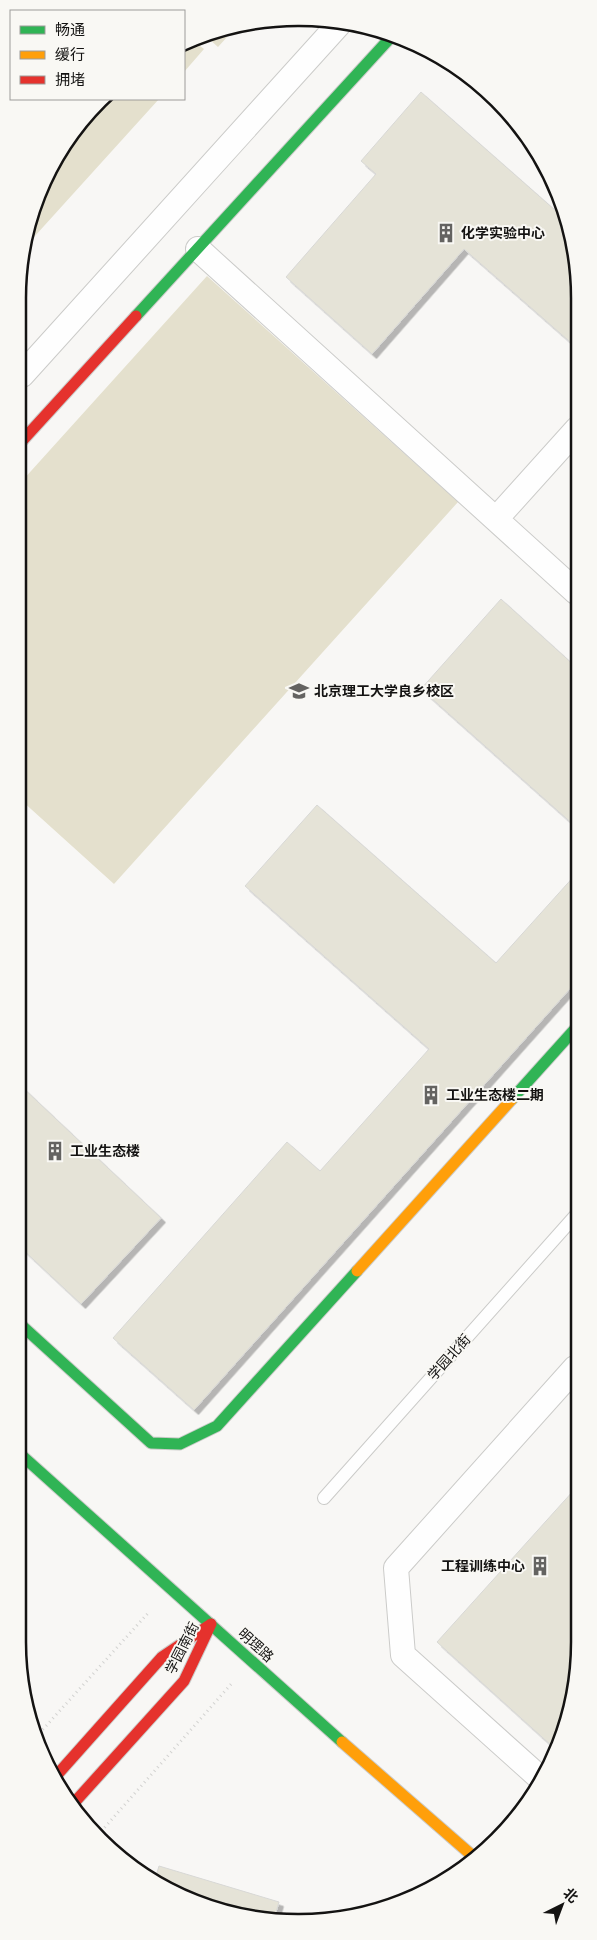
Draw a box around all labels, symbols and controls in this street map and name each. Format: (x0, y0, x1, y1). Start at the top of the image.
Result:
legend (10, 10, 185, 100)
text: 畅通 (55, 21, 85, 39)
text: 缓行 (55, 46, 85, 64)
text: 拥堵 (55, 71, 85, 89)
building icon: 化学实验中心 (435, 222, 457, 244)
place label: 化学实验中心 (461, 225, 545, 242)
school or university icon: 北京理工大学良乡校区 (288, 680, 310, 702)
place label: 北京理工大学良乡校区 (314, 683, 454, 700)
building icon: 工业生态楼二期 (420, 1084, 442, 1106)
place label: 工业生态楼二期 (446, 1087, 544, 1104)
building icon: 工业生态楼 (44, 1140, 66, 1162)
place label: 工业生态楼 (70, 1143, 140, 1160)
street label: 学园北街 (424, 1331, 474, 1384)
building icon: 工程训练中心 (529, 1555, 551, 1577)
place label: 工程训练中心 (441, 1558, 525, 1575)
street label: 学园南街 (162, 1619, 203, 1677)
street label: 明理路 (234, 1625, 277, 1666)
north arrow (537, 1880, 587, 1930)
text: 北 (559, 1885, 581, 1907)

